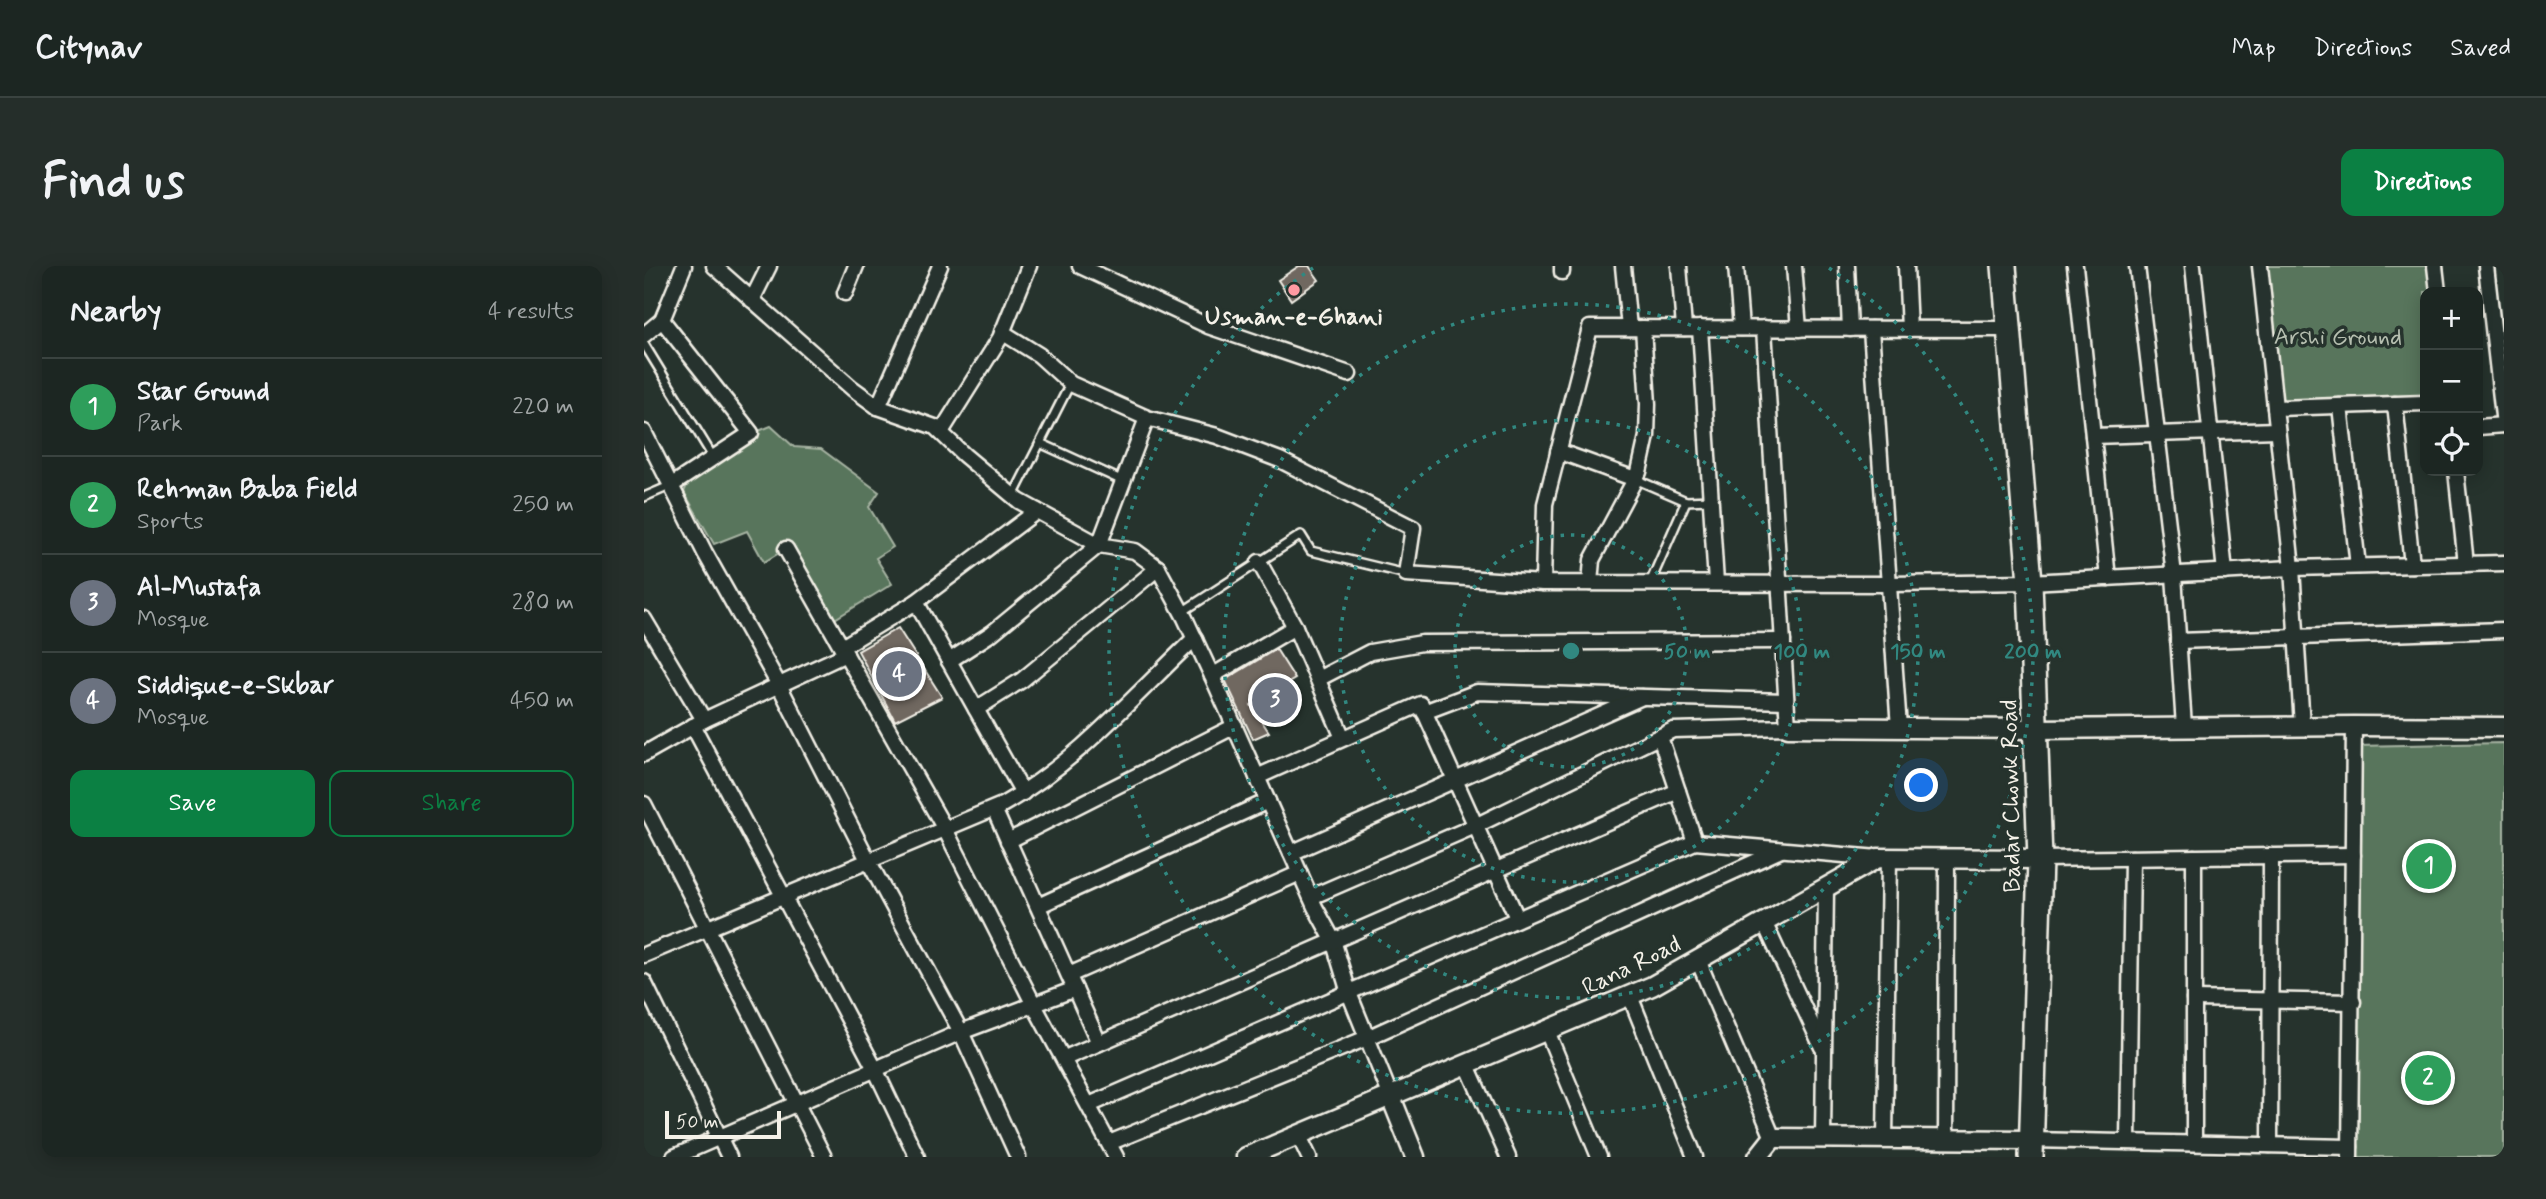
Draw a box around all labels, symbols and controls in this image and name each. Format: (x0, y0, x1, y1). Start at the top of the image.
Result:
text: Citynav (35, 26, 142, 70)
text: Map (2232, 33, 2276, 64)
text: Directions (2314, 33, 2412, 64)
text: Saved (2450, 33, 2511, 64)
button: Directions (2341, 149, 2504, 216)
text: Find us (42, 150, 185, 215)
marker: Usman-e-Ghani (1286, 282, 1302, 298)
map controls (2420, 287, 2483, 476)
button: + (2420, 287, 2483, 350)
text: Nearby (70, 292, 161, 331)
text: 4 results (488, 297, 574, 327)
place label: Usman-e-Ghani (1205, 302, 1383, 333)
park label: Arshi Ground (2274, 322, 2402, 353)
button: − (2420, 350, 2483, 413)
text: Star Ground (137, 375, 269, 409)
text: 1 (88, 392, 98, 422)
text: 220 m (512, 392, 574, 422)
text: Park (137, 409, 183, 439)
button: locate (2420, 413, 2483, 476)
text: Rehman Baba Field (137, 473, 358, 507)
text: 2 (87, 490, 99, 520)
text: 250 m (512, 490, 574, 520)
text: Sports (137, 507, 204, 537)
text: Al-Mustafa (137, 571, 261, 605)
text: 3 (88, 588, 98, 618)
text: 280 m (512, 588, 574, 618)
text: Mosque (137, 605, 209, 635)
text: 50 m (1664, 638, 1711, 666)
text: 100 m (1774, 638, 1830, 666)
text: 150 m (1890, 638, 1946, 666)
text: 200 m (2004, 638, 2062, 666)
centre of rings (1559, 639, 1583, 663)
pin: 4 (876, 648, 922, 700)
text: Siddique-e-Skbar (137, 669, 334, 703)
pin: 3 (1252, 674, 1298, 726)
text: 4 (86, 686, 100, 716)
text: 450 m (510, 686, 574, 716)
street label: Badar Chowk Road (1994, 699, 2029, 893)
text: Mosque (137, 703, 209, 733)
your location (1904, 768, 1938, 802)
button: Save (70, 770, 315, 837)
button: Share (329, 770, 574, 837)
pin: 1 (2406, 840, 2452, 892)
street label: Rana Road (1577, 929, 1686, 1004)
pin: 2 (2405, 1052, 2451, 1104)
scale bar (665, 1108, 780, 1140)
text: 50 m (676, 1110, 719, 1135)

